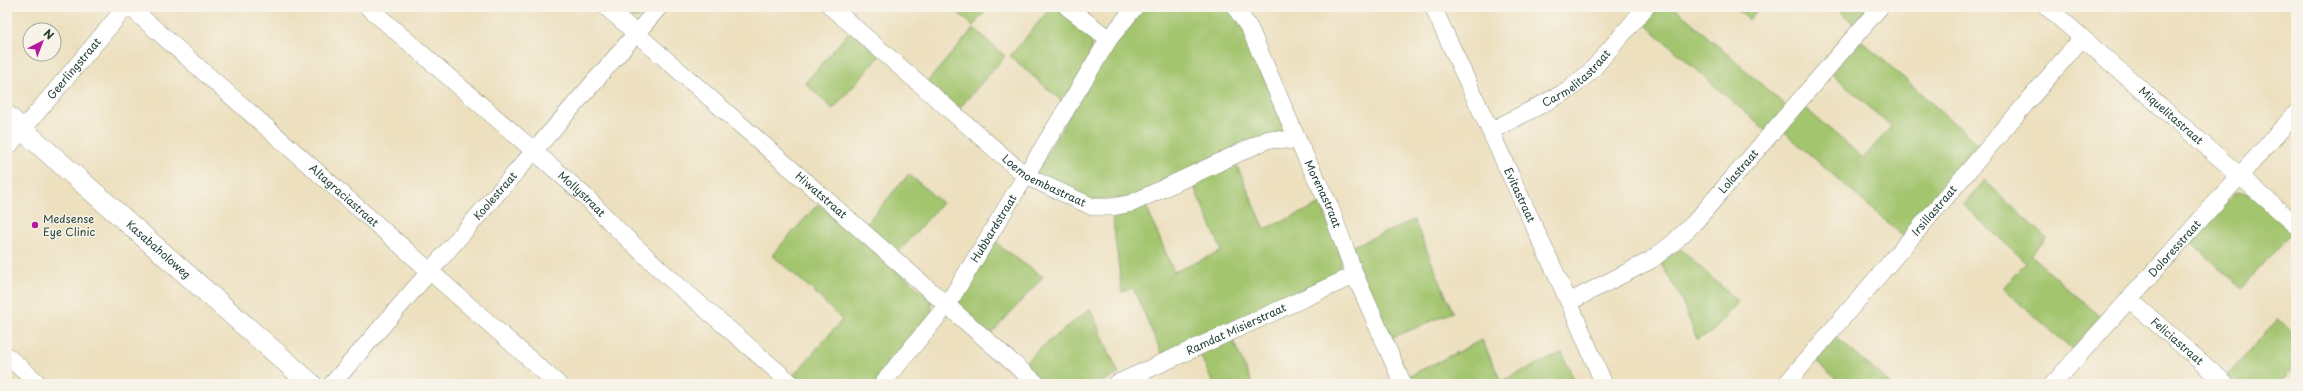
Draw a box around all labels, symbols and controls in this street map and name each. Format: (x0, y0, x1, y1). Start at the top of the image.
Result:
north arrow (22, 22, 62, 62)
text: N (40, 25, 58, 44)
street label: Geerlingstraat (43, 33, 105, 103)
street label: Carmelitastraat (1539, 45, 1614, 111)
street label: Miquelitastraat (2135, 82, 2208, 149)
street label: Lolastraat (1714, 145, 1762, 197)
street label: Loemoembastraat (999, 150, 1089, 211)
street label: Morenastraat (1300, 157, 1346, 231)
street label: Altagraciastraat (306, 160, 383, 231)
street label: Evitastraat (1500, 165, 1540, 225)
street label: Koolestraat (469, 167, 521, 224)
street label: Mollystraat (554, 167, 610, 221)
street label: Hiwatstraat (792, 168, 852, 223)
street label: Irsillastraat (1907, 181, 1961, 240)
street label: Hubbardstraat (966, 190, 1021, 266)
place label: Medsense Eye Clinic (43, 210, 96, 240)
street label: Doloresstraat (2144, 215, 2205, 281)
street label: Kasabaholoweg (123, 216, 195, 282)
marker: Medsense Eye Clinic (30, 220, 40, 230)
street label: Ramdat Misierstraat (1183, 298, 1289, 359)
street label: Feliciastraat (2147, 313, 2208, 369)

